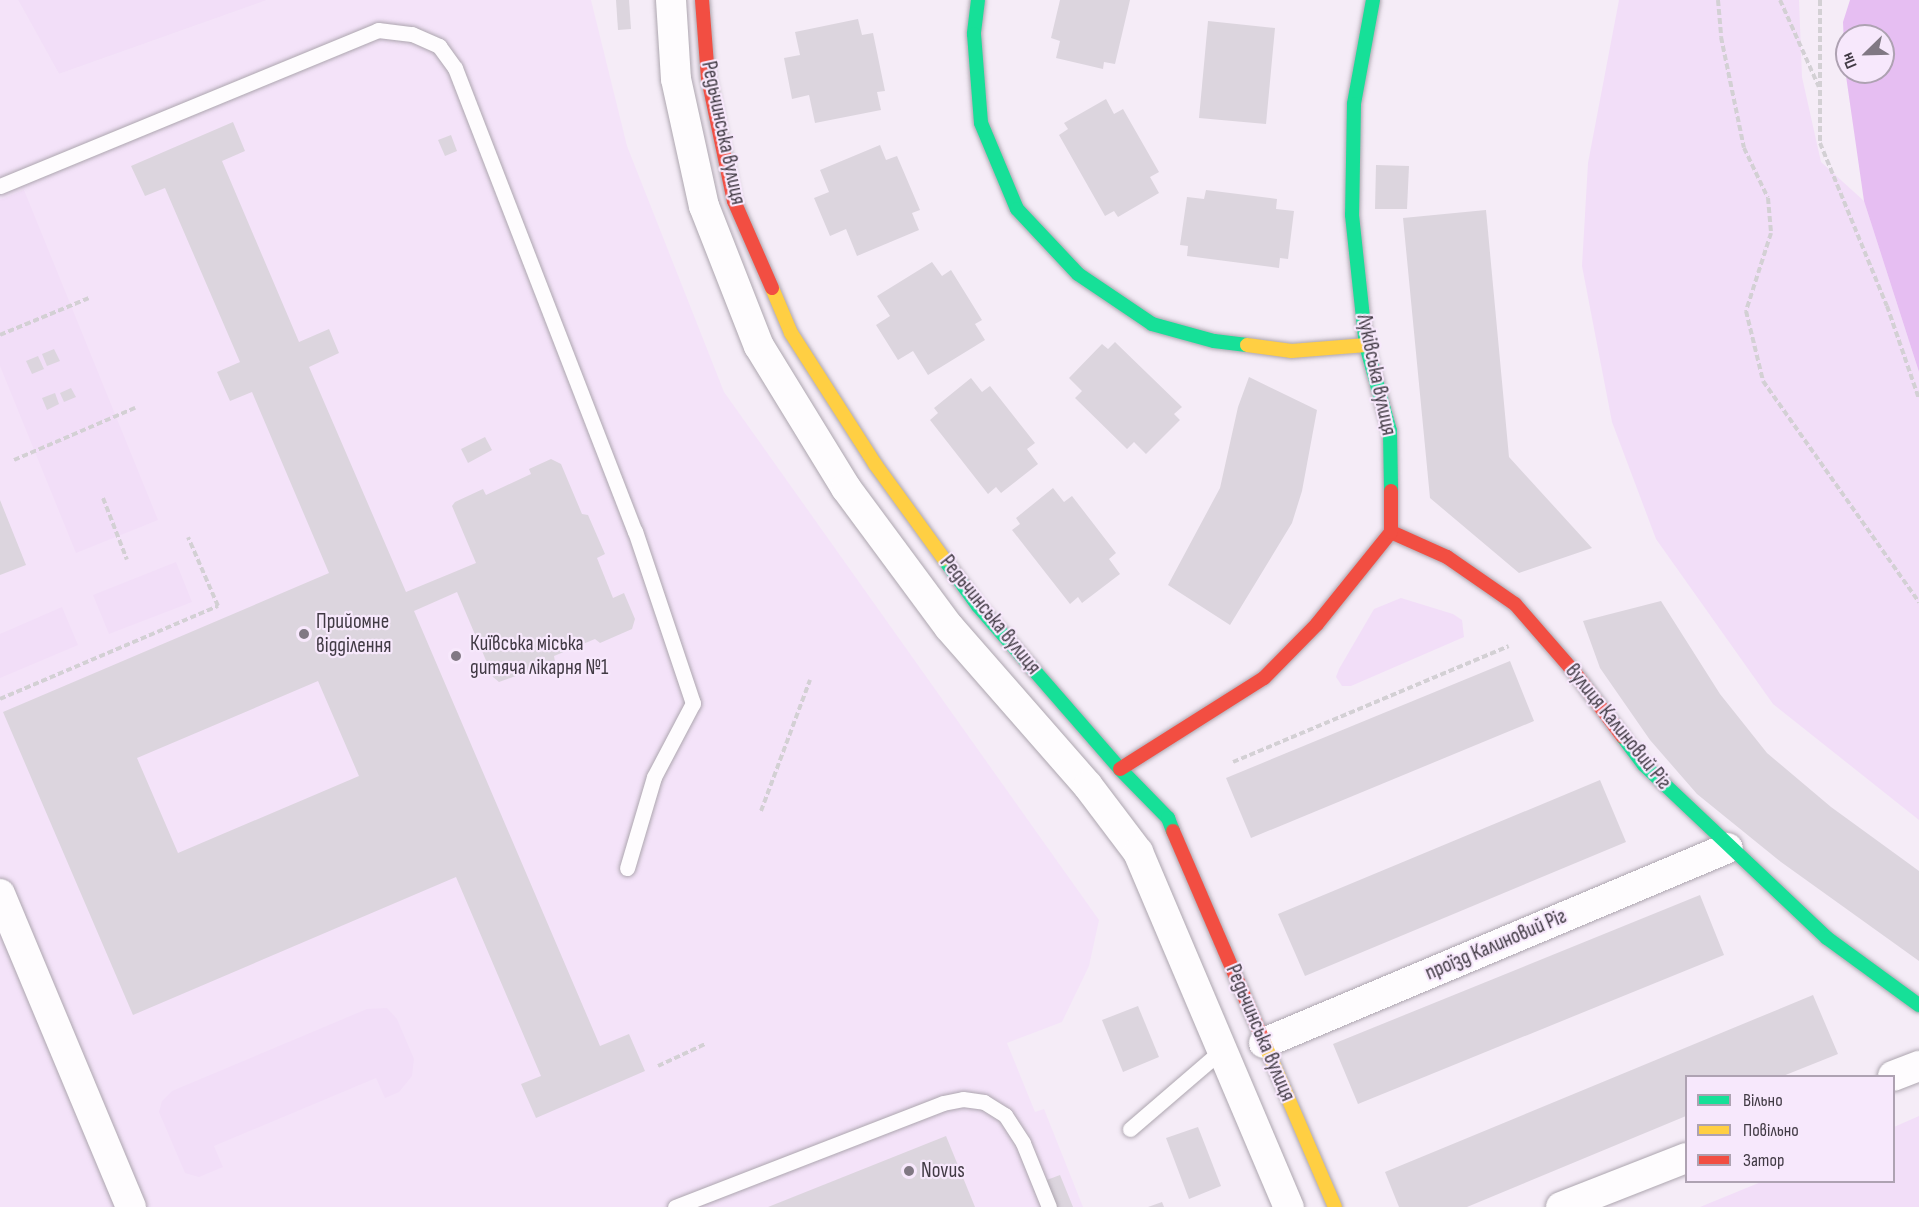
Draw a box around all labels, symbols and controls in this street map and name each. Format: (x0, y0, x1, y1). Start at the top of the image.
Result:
north arrow (1835, 24, 1895, 84)
text: Пн (1838, 50, 1862, 71)
street label: Редьчинська вулиця (696, 59, 750, 207)
street label: Луківська вулиця (1351, 312, 1401, 438)
street label: Редьчинська вулиця (934, 550, 1046, 680)
place label: Прийомне відділення (316, 609, 392, 659)
marker: Прийомне відділення (297, 627, 311, 641)
place label: Київська міська дитяча лікарня №1 (470, 631, 608, 681)
marker: Київська міська дитяча лікарня №1 (447, 647, 465, 665)
street label: вулиця Калиновий Ріг (1560, 659, 1676, 795)
street label: проїзд Калиновий Ріг (1422, 904, 1570, 986)
street label: Редьчинська вулиця (1220, 961, 1300, 1105)
legend (1685, 1075, 1895, 1183)
text: Вільно (1743, 1090, 1783, 1111)
text: Повільно (1743, 1120, 1799, 1141)
text: Затор (1743, 1150, 1784, 1171)
place label: Novus (921, 1158, 965, 1184)
marker: Novus (902, 1164, 916, 1178)

